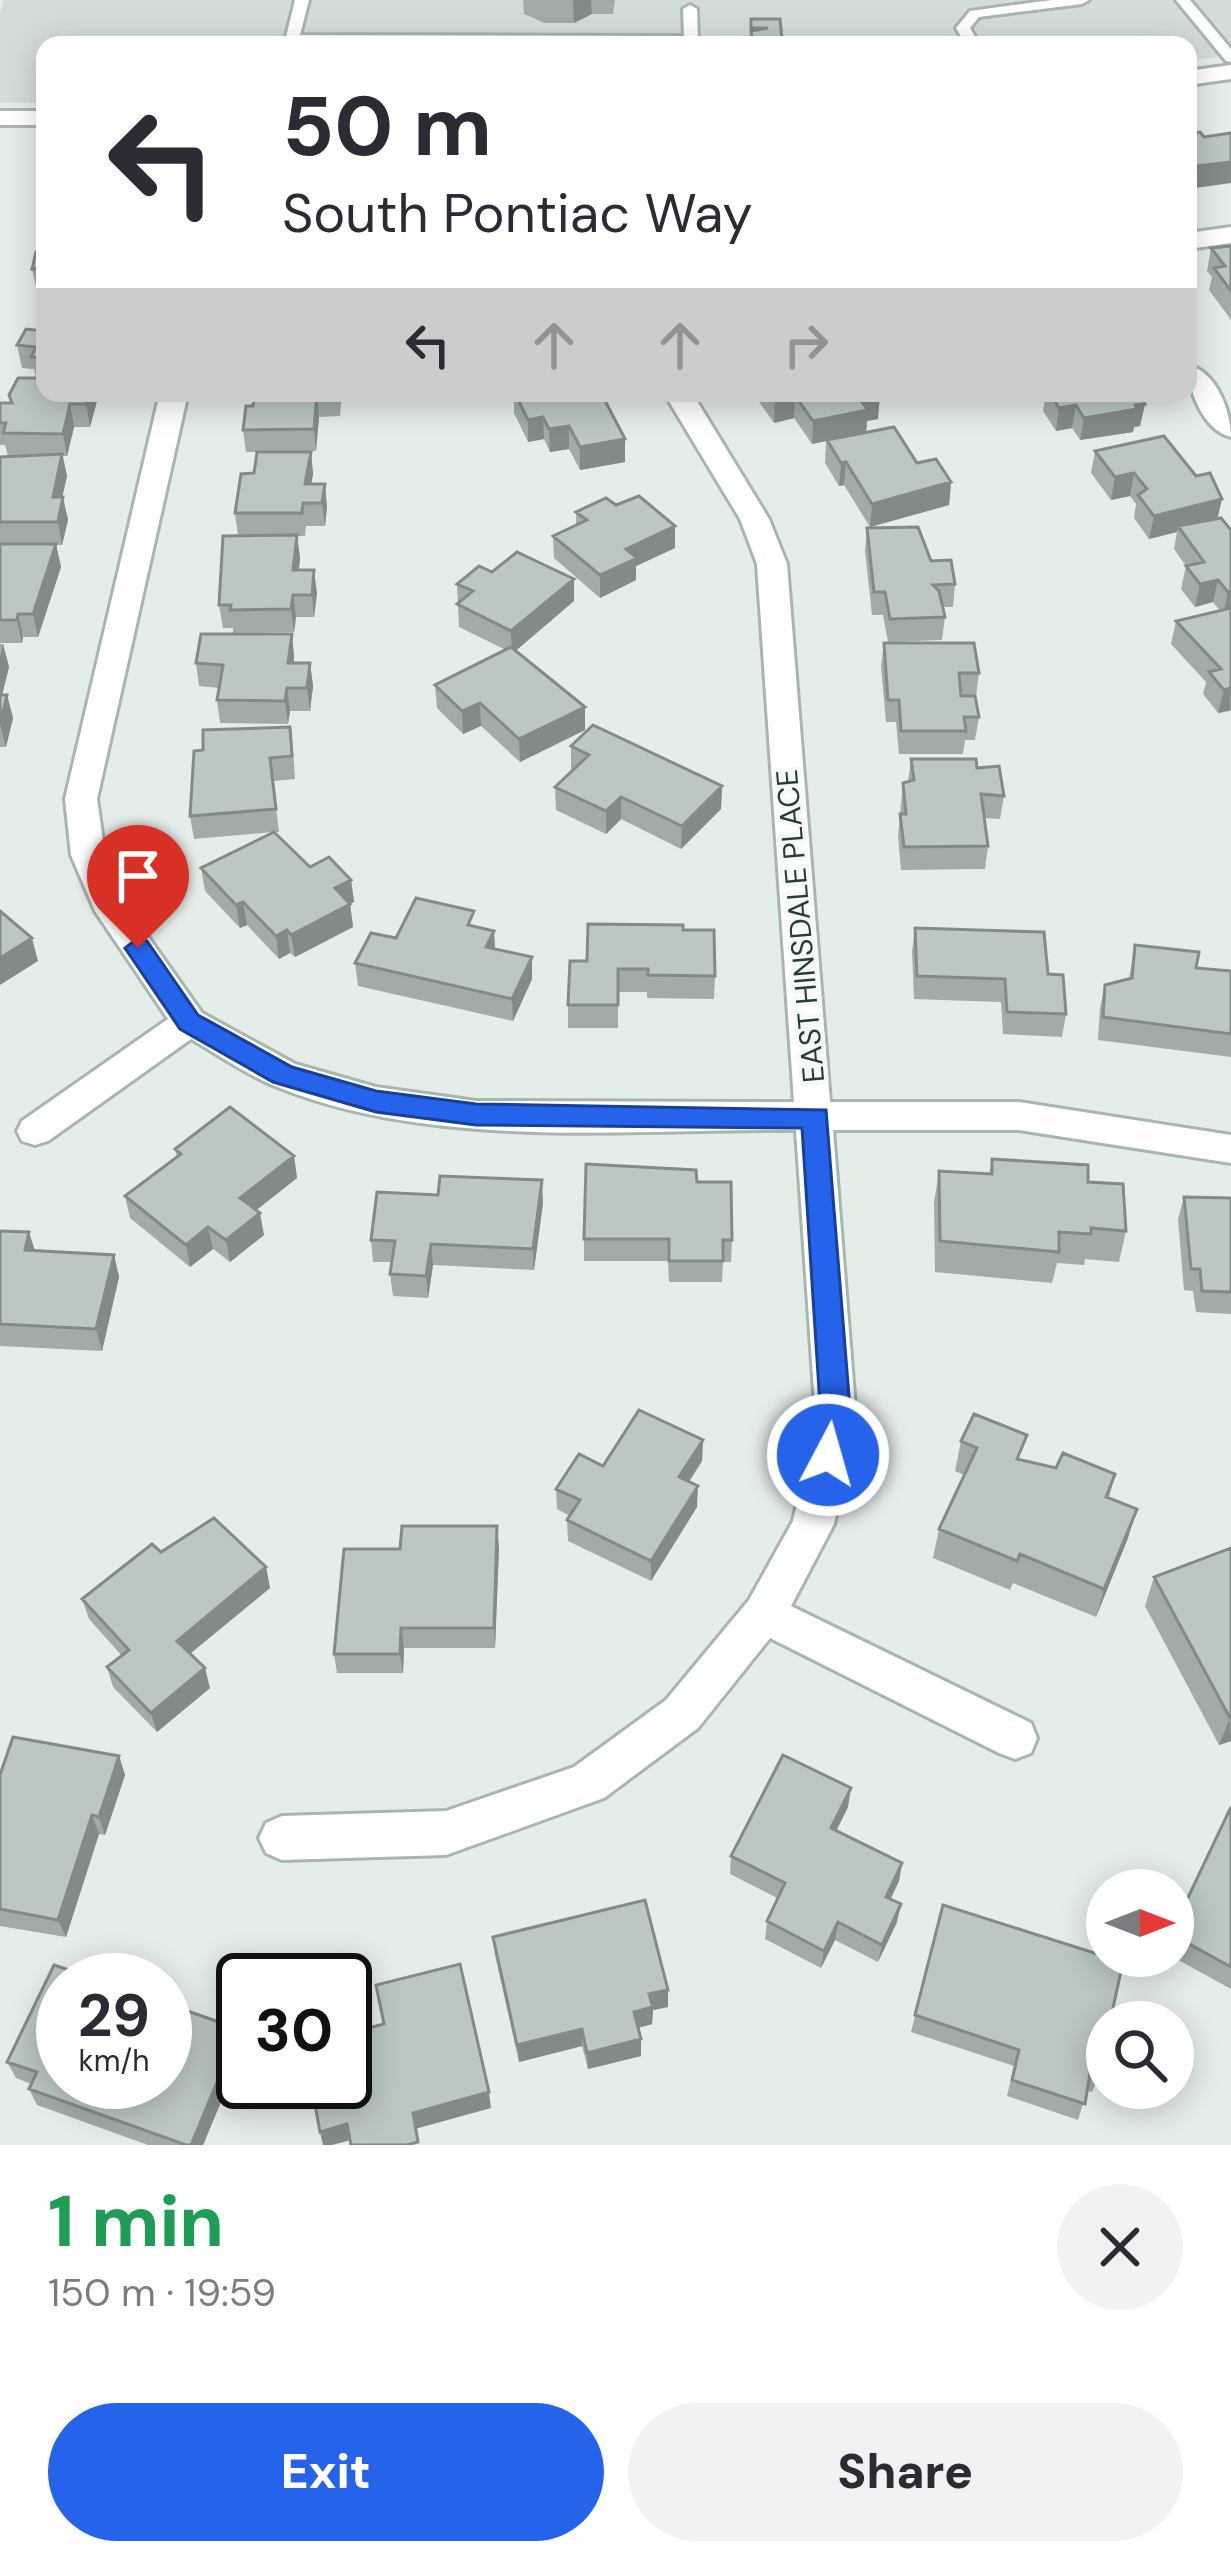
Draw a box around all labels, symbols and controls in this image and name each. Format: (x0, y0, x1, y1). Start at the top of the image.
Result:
text: 50 m (282, 72, 492, 181)
icon: left (84, 84, 240, 240)
text: South Pontiac Way (282, 178, 753, 249)
icon: left (395, 312, 461, 378)
icon: ahead (521, 312, 587, 378)
icon: ahead (647, 312, 713, 378)
icon: right (773, 312, 839, 378)
street label: EAST HINSDALE PLACE (767, 768, 833, 1084)
pin (87, 825, 189, 948)
icon: arrive (105, 843, 171, 909)
position arrow (765, 1392, 891, 1518)
north arrow (1086, 1869, 1194, 1977)
map controls (1086, 1869, 1194, 2109)
speed limit sign: 30 (216, 1953, 372, 2109)
text: 29 (78, 1976, 150, 2055)
button: search (1086, 2001, 1194, 2109)
text: km/h (79, 2041, 149, 2080)
text: 1 min (48, 2175, 224, 2268)
button: close (1057, 2184, 1183, 2310)
text: 150 m · 19:59 (48, 2267, 276, 2318)
button: Exit (48, 2403, 604, 2541)
button: Share (628, 2403, 1183, 2541)

